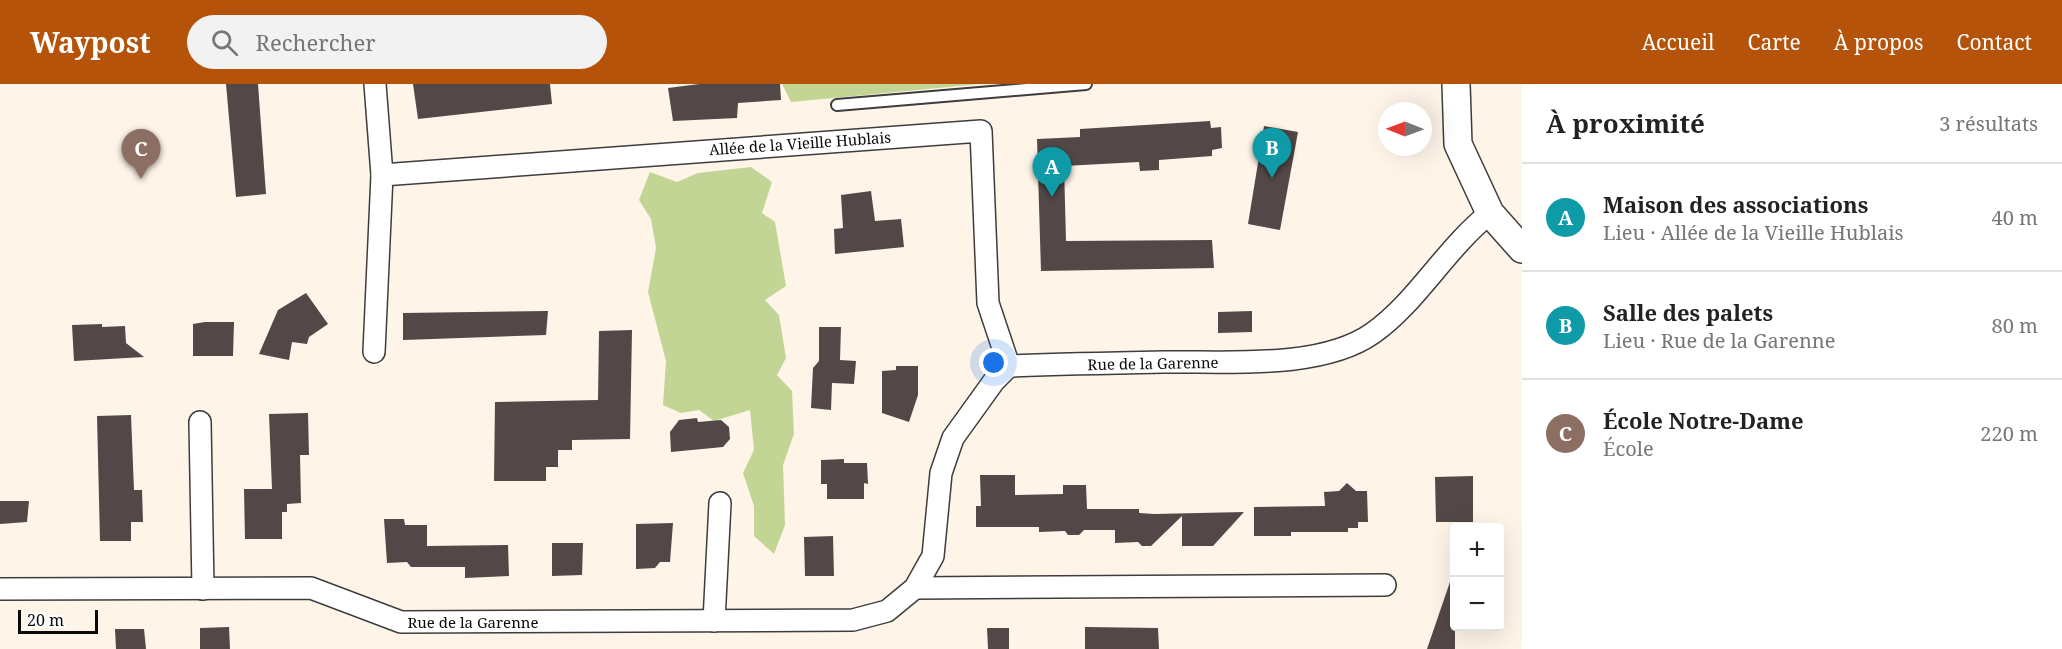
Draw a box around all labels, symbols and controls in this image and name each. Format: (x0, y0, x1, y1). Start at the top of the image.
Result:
search box (187, 15, 607, 69)
text: Waypost (30, 23, 151, 61)
icon: search (208, 26, 241, 59)
text: Rechercher (256, 27, 376, 57)
text: Accueil (1642, 28, 1715, 56)
text: Carte (1748, 28, 1801, 56)
text: À propos (1834, 28, 1924, 56)
text: Contact (1957, 28, 2032, 56)
north arrow (1378, 102, 1432, 156)
text: À proximité (1546, 105, 1705, 141)
text: 3 résultats (1939, 110, 2038, 137)
street label: Allée de la Vieille Hublais (708, 127, 892, 159)
pin: B (1252, 128, 1292, 178)
pin: C (122, 130, 160, 179)
pin: A (1032, 147, 1072, 197)
text: Maison des associations (1603, 189, 1868, 219)
text: A (1558, 204, 1573, 231)
text: 40 m (1992, 204, 2038, 231)
text: Lieu · Allée de la Vieille Hublais (1603, 219, 1904, 246)
text: Salle des palets (1603, 297, 1773, 327)
text: B (1559, 312, 1572, 339)
text: 80 m (1992, 312, 2038, 339)
text: Lieu · Rue de la Garenne (1603, 327, 1835, 354)
your location (979, 348, 1008, 377)
street label: Rue de la Garenne (1087, 352, 1219, 374)
text: École Notre-Dame (1603, 405, 1804, 435)
text: C (1559, 420, 1572, 447)
text: 220 m (1980, 420, 2038, 447)
text: École (1603, 435, 1654, 462)
map controls (1450, 523, 1504, 631)
button: + (1450, 523, 1504, 577)
button: − (1450, 577, 1504, 631)
scale bar (18, 607, 98, 634)
text: 20 m (27, 609, 64, 631)
street label: Rue de la Garenne (407, 612, 539, 632)

